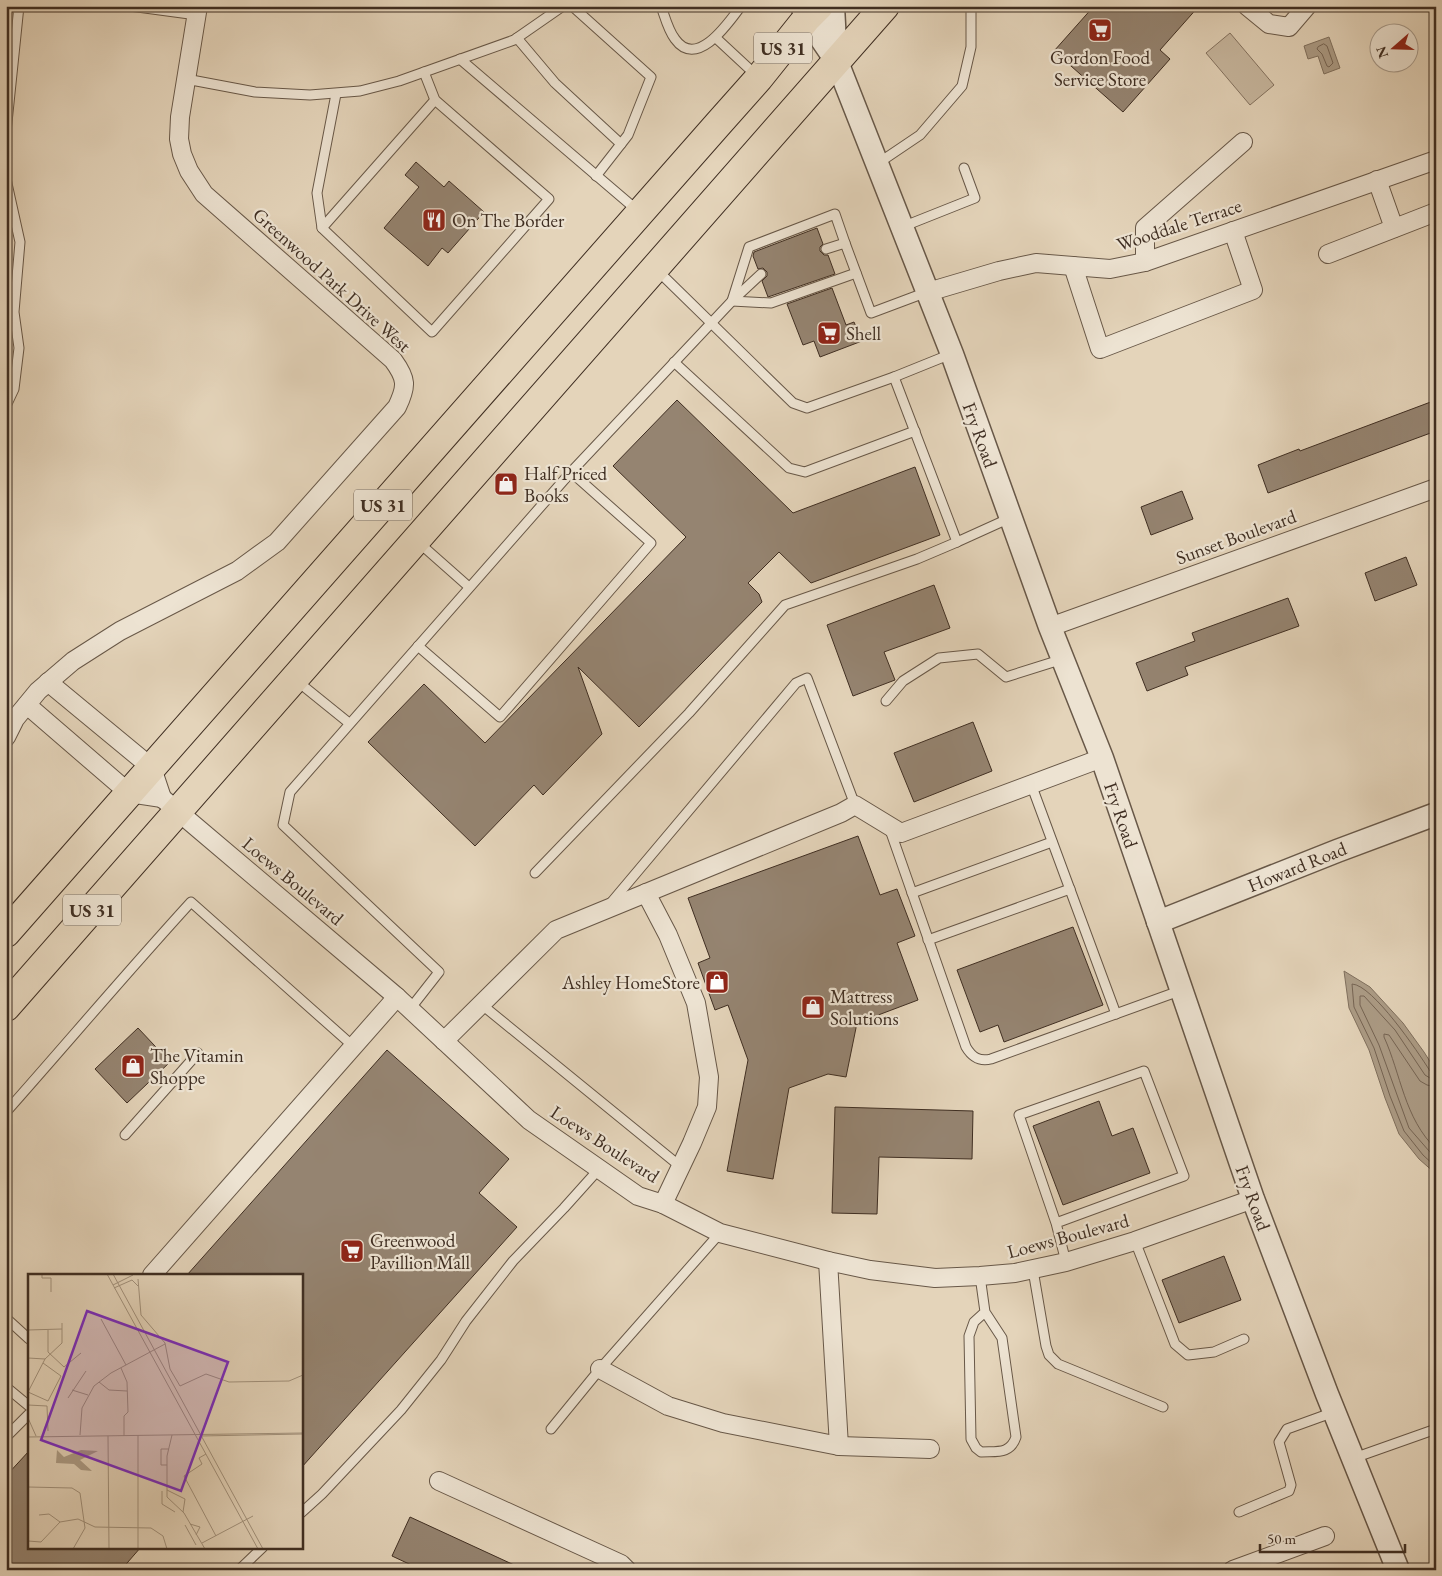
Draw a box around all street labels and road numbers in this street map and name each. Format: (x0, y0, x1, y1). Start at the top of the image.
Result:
road number: US 31 (754, 32, 812, 64)
street label: Wooddale Terrace (1113, 193, 1245, 257)
street label: Greenwood Park Drive West (248, 202, 416, 358)
street label: Fry Road (957, 399, 1003, 472)
road number: US 31 (354, 490, 412, 520)
street label: Sunset Boulevard (1172, 504, 1300, 570)
street label: Fry Road (1098, 779, 1144, 852)
street label: Loews Boulevard (237, 831, 349, 931)
street label: Howard Road (1244, 836, 1350, 898)
road number: US 31 (63, 894, 121, 926)
street label: Loews Boulevard (546, 1099, 665, 1189)
street label: Fry Road (1230, 1162, 1276, 1235)
street label: Loews Boulevard (1004, 1208, 1132, 1264)

